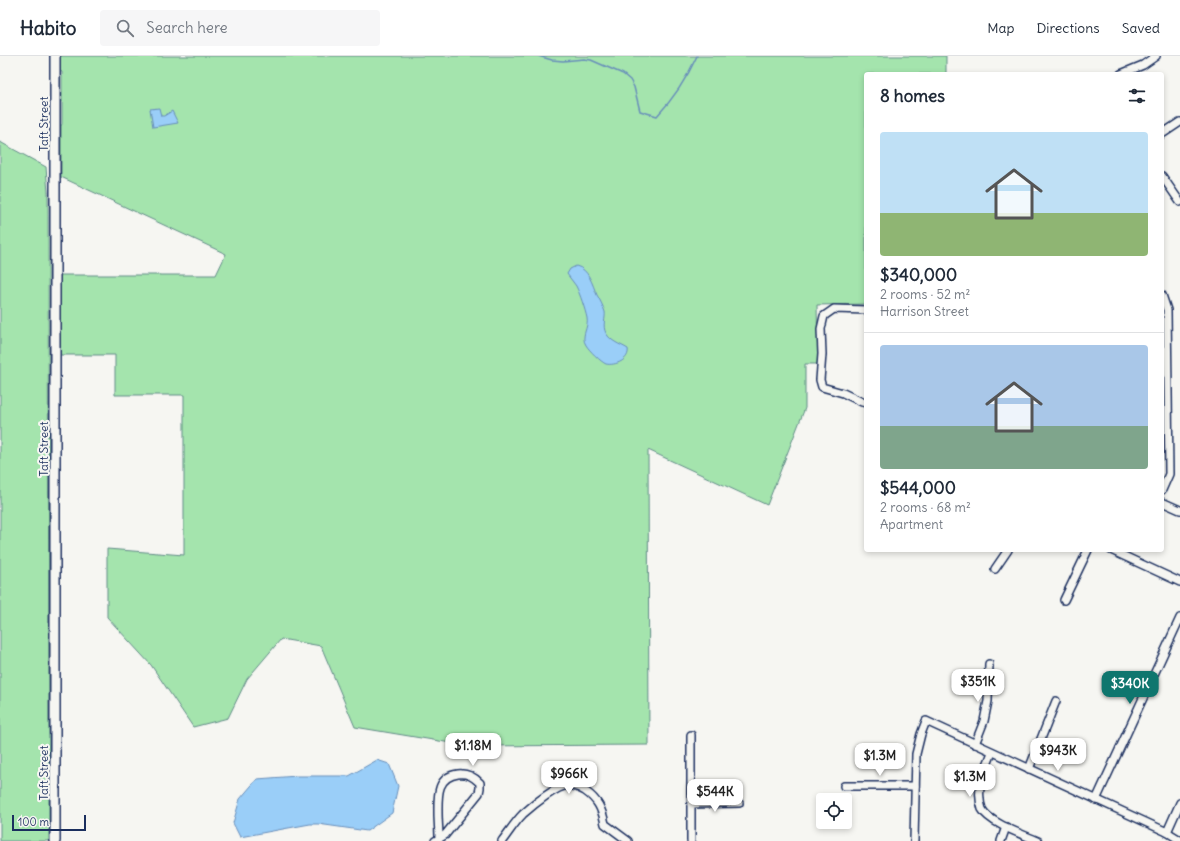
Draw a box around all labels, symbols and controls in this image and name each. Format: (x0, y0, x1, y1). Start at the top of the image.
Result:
search box (100, 10, 380, 46)
text: Habito (20, 16, 76, 40)
icon: search (114, 17, 136, 39)
text: Search here (146, 18, 228, 37)
text: Map (987, 19, 1014, 37)
text: Directions (1036, 19, 1100, 37)
text: Saved (1122, 19, 1160, 37)
text: 8 homes (880, 85, 945, 107)
icon: filters (1126, 85, 1148, 107)
street label: Taft Street (36, 96, 51, 152)
icon: home (978, 158, 1050, 230)
text: $340,000 (880, 264, 957, 286)
text: 2 rooms · 52 m² (880, 286, 970, 303)
text: Harrison Street (880, 303, 969, 320)
icon: home (978, 371, 1050, 443)
street label: Taft Street (36, 421, 51, 477)
text: $544,000 (880, 477, 956, 499)
text: 2 rooms · 68 m² (880, 499, 971, 516)
text: Apartment (880, 516, 943, 533)
pin: $351K (950, 669, 1006, 703)
pin: $340K (1102, 671, 1158, 705)
text: $351K (960, 673, 996, 690)
text: $340K (1111, 675, 1149, 692)
pin: $1.18M (440, 733, 506, 767)
text: $1.18M (454, 737, 492, 754)
pin: $943K (1030, 738, 1086, 772)
text: $943K (1039, 742, 1077, 759)
pin: $1.3M (852, 743, 908, 777)
street label: Taft Street (36, 745, 51, 801)
text: $1.3M (864, 747, 896, 764)
pin: $966K (541, 761, 597, 795)
pin: $1.3M (942, 764, 998, 798)
text: $966K (550, 765, 588, 782)
text: $1.3M (954, 768, 986, 785)
pin: $544K (687, 779, 743, 813)
text: $544K (696, 783, 734, 800)
map controls (816, 793, 852, 829)
button: locate (816, 793, 852, 829)
scale bar (12, 813, 86, 832)
text: 100 m (18, 815, 49, 829)

